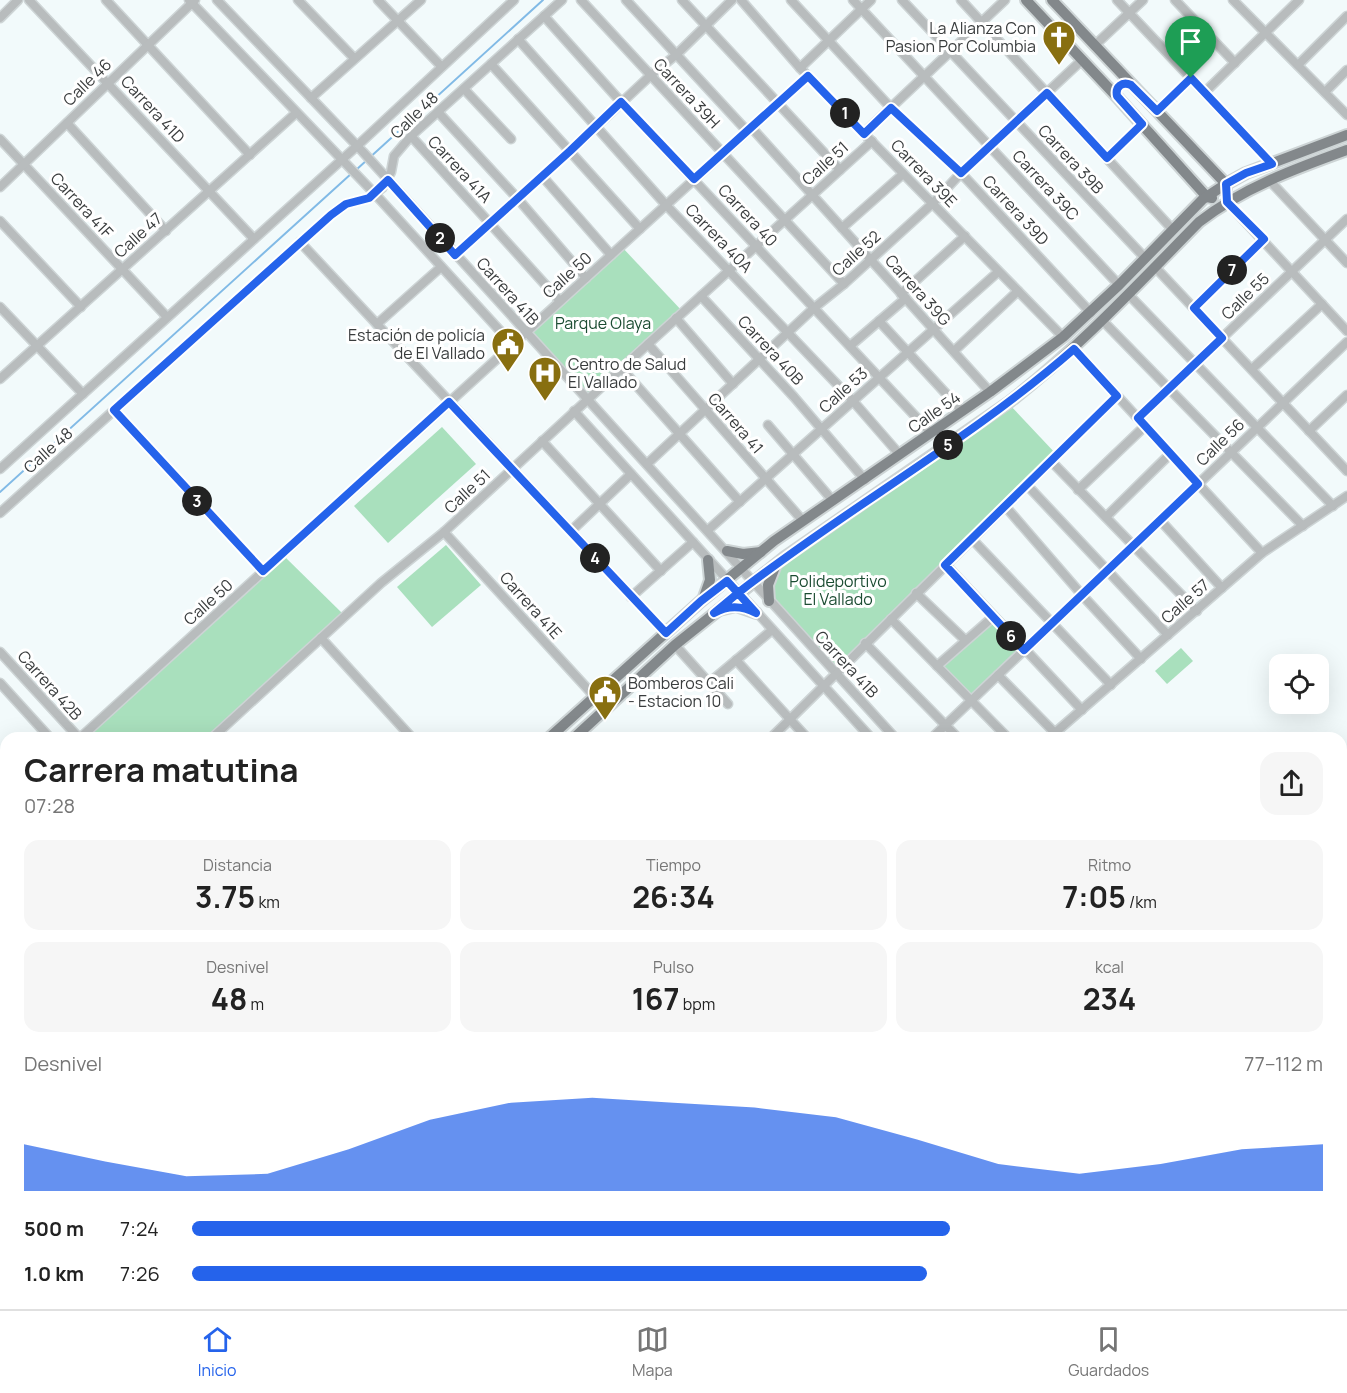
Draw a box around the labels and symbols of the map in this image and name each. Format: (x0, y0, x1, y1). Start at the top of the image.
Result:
pin (1165, 16, 1216, 78)
place label: La Alianza Con Pasion Por Columbia (886, 17, 1036, 57)
church icon: La Alianza Con Pasion Por Columbia (1041, 19, 1077, 66)
street label: Calle 46 (58, 53, 116, 111)
street label: Carrera 39H (649, 53, 725, 133)
street label: Carrera 41D (116, 70, 190, 148)
street label: Calle 48 (385, 87, 443, 143)
pin: 1 (830, 98, 860, 128)
street label: Carrera 39B (1033, 120, 1109, 199)
street label: Carrera 41A (423, 131, 497, 207)
street label: Carrera 39E (886, 134, 962, 212)
street label: Calle 51 (797, 136, 853, 190)
street label: Carrera 39C (1008, 145, 1084, 225)
street label: Carrera 41F (46, 167, 118, 243)
street label: Carrera 39D (978, 170, 1054, 250)
street label: Carrera 40 (713, 179, 783, 251)
street label: Carrera 40A (681, 199, 757, 277)
street label: Calle 47 (109, 207, 167, 263)
pin: 2 (425, 223, 455, 253)
street label: Calle 52 (827, 225, 885, 281)
street label: Calle 50 (538, 247, 596, 303)
street label: Carrera 39G (880, 250, 956, 330)
street label: Carrera 41B (472, 252, 544, 330)
pin: 7 (1217, 255, 1247, 285)
street label: Calle 55 (1216, 268, 1274, 324)
street label: Carrera 40B (733, 310, 809, 390)
park label: Parque Olaya (555, 312, 651, 334)
place label: Estación de policía de El Vallado (348, 324, 485, 364)
public building icon: Estación de policía de El Vallado (490, 326, 526, 373)
place label: Centro de Salud El Vallado (568, 353, 686, 393)
hospital icon: Centro de Salud El Vallado (527, 355, 563, 402)
street label: Calle 53 (814, 362, 872, 418)
street label: Calle 54 (904, 386, 964, 438)
street label: Carrera 41 (703, 388, 769, 458)
street label: Calle 56 (1191, 413, 1249, 471)
street label: Calle 48 (19, 422, 77, 478)
pin: 5 (933, 430, 963, 460)
street label: Calle 51 (439, 464, 495, 518)
pin: 3 (182, 486, 212, 516)
pin: 4 (580, 543, 610, 573)
street label: Carrera 41E (495, 567, 567, 643)
park label: Polideportivo El Vallado (789, 570, 887, 610)
street label: Calle 50 (179, 574, 237, 630)
street label: Calle 57 (1156, 574, 1214, 628)
pin: 6 (996, 621, 1026, 651)
street label: Carrera 41B (810, 626, 884, 702)
street label: Carrera 42B (13, 645, 87, 725)
place label: Bomberos Cali - Estacion 10 (628, 672, 734, 712)
public building icon: Bomberos Cali - Estacion 10 (587, 674, 623, 721)

